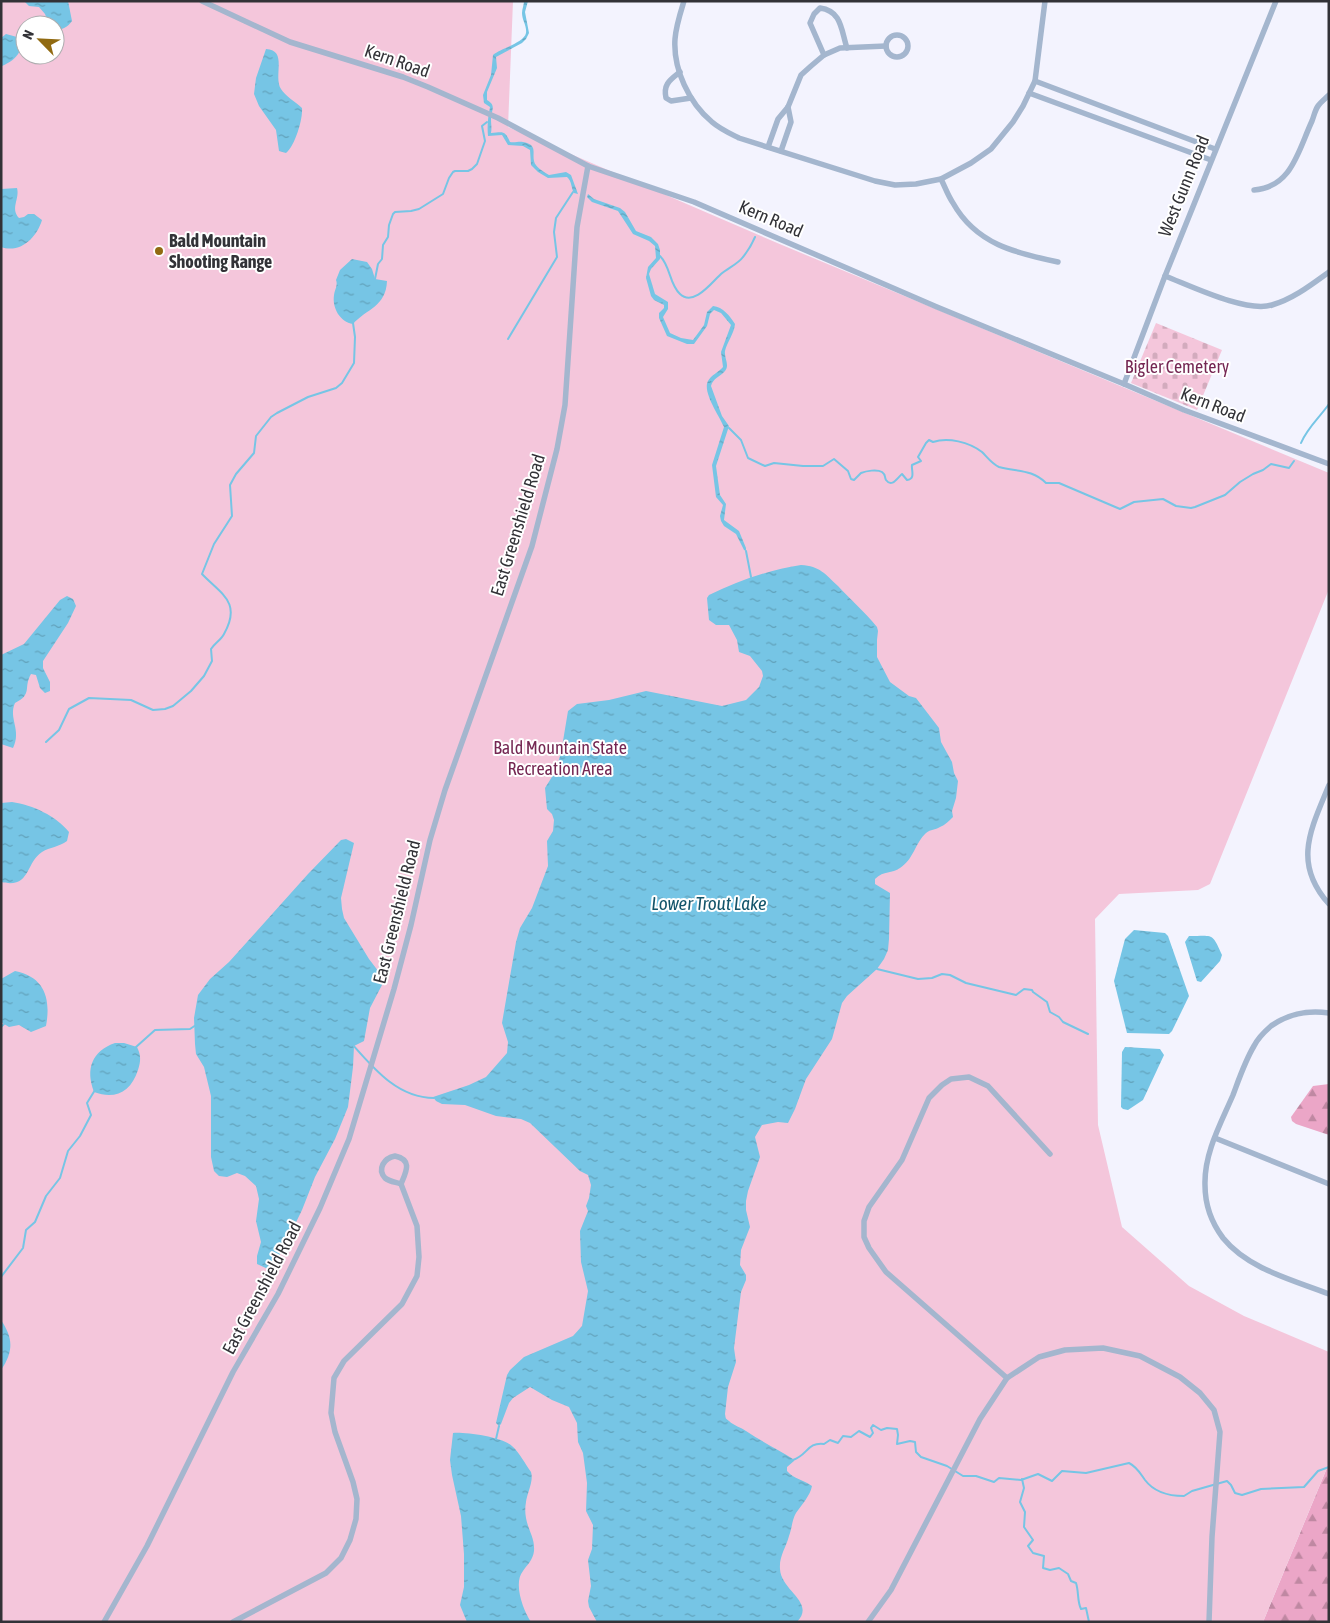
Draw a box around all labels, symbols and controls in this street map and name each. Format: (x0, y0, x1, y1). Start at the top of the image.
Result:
north arrow (15, 15, 65, 65)
text: N (19, 28, 37, 42)
street label: Kern Road (362, 40, 432, 81)
street label: West Gunn Road (1154, 132, 1213, 239)
street label: Kern Road (736, 196, 806, 241)
place label: Bald Mountain Shooting Range (169, 230, 272, 272)
marker: Bald Mountain Shooting Range (153, 245, 165, 257)
park label: Bigler Cemetery (1125, 356, 1229, 377)
street label: Kern Road (1178, 383, 1248, 426)
street label: East Greenshield Road (486, 451, 549, 598)
park label: Bald Mountain State Recreation Area (493, 737, 627, 779)
street label: East Greenshield Road (369, 838, 425, 986)
water label: Lower Trout Lake (651, 892, 767, 914)
street label: East Greenshield Road (218, 1218, 305, 1358)

